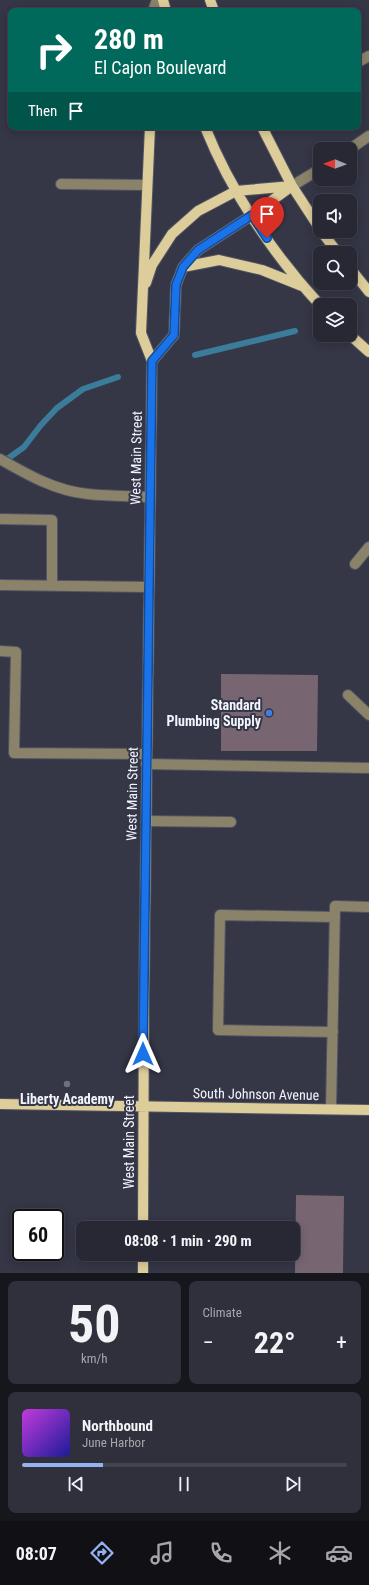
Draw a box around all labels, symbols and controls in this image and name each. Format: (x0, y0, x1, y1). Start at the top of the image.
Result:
text: 280 m (94, 23, 164, 56)
icon: right (28, 24, 80, 76)
text: El Cajon Boulevard (94, 57, 226, 78)
icon: arrive (65, 100, 87, 122)
text: Then (28, 102, 57, 120)
north arrow (313, 142, 357, 186)
map controls (313, 142, 357, 342)
button: sound (313, 194, 357, 238)
pin (250, 197, 284, 238)
icon: arrive (256, 203, 278, 225)
button: search (313, 246, 357, 290)
button: layers (313, 298, 357, 342)
street label: West Main Street (127, 411, 145, 505)
place label: Standard Plumbing Supply (167, 697, 262, 729)
marker: Standard Plumbing Supply (264, 708, 274, 718)
street label: West Main Street (123, 747, 141, 841)
position arrow (122, 1033, 164, 1075)
marker: Liberty Academy (62, 1079, 72, 1089)
street label: South Johnson Avenue (193, 1085, 320, 1103)
place label: Liberty Academy (20, 1091, 115, 1107)
street label: West Main Street (121, 1095, 137, 1189)
speed limit sign: 60 (12, 1209, 64, 1261)
text: 08:08 · 1 min · 290 m (124, 1232, 252, 1250)
text: 50 (68, 1294, 121, 1355)
text: Climate (203, 1305, 242, 1320)
text: 22° (254, 1325, 296, 1360)
text: − (203, 1330, 214, 1355)
text: + (336, 1330, 347, 1355)
text: km/h (81, 1351, 108, 1366)
text: Northbound (82, 1417, 153, 1435)
text: June Harbor (82, 1435, 145, 1450)
icon: previous (65, 1473, 87, 1495)
icon: pause (173, 1473, 195, 1495)
icon: next (282, 1473, 304, 1495)
icon: directions (88, 1539, 116, 1567)
icon: music (148, 1539, 176, 1567)
icon: phone (207, 1539, 235, 1567)
icon: climate (266, 1539, 294, 1567)
icon: car (325, 1539, 353, 1567)
text: 08:07 (16, 1543, 57, 1564)

